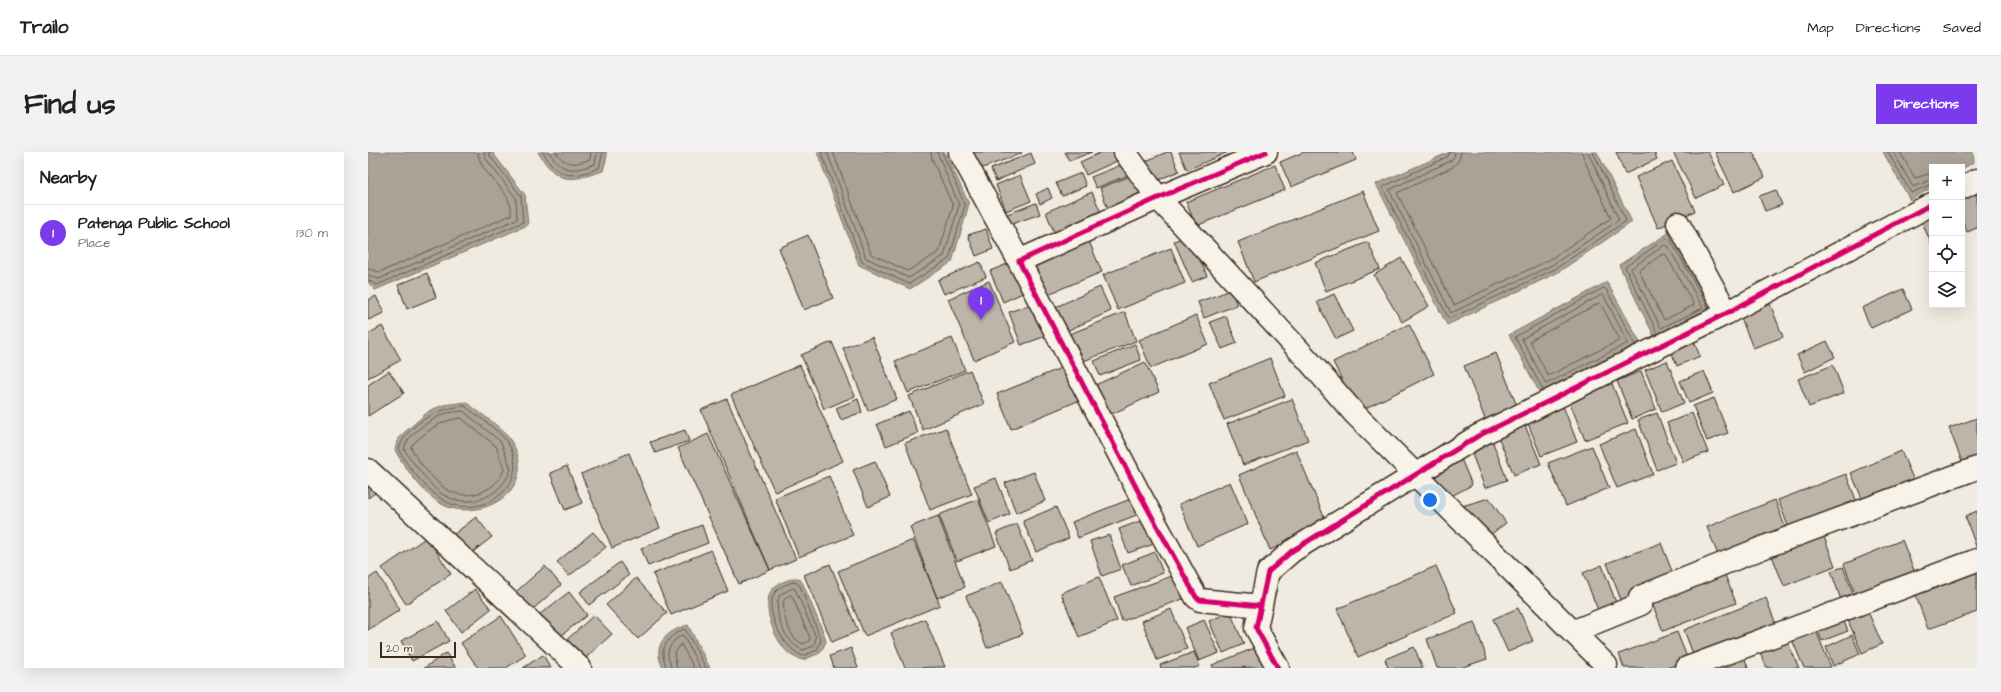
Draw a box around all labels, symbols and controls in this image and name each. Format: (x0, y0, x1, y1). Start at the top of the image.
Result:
text: Trailo (20, 14, 69, 41)
text: Map (1807, 18, 1834, 38)
text: Directions (1856, 18, 1921, 38)
text: Saved (1943, 18, 1981, 38)
button: Directions (1876, 84, 1977, 124)
text: Find us (24, 85, 115, 124)
map controls (1929, 164, 1965, 308)
button: + (1929, 164, 1965, 200)
text: Nearby (40, 166, 97, 190)
button: − (1929, 200, 1965, 236)
text: Patenga Public School (78, 213, 230, 234)
text: 1 (52, 224, 54, 242)
text: 130 m (296, 224, 328, 242)
text: Place (78, 234, 110, 252)
button: locate (1929, 236, 1965, 272)
button: layers (1929, 272, 1965, 308)
pin: 1 (968, 287, 994, 320)
your location (1420, 490, 1440, 510)
scale bar (380, 640, 456, 659)
text: 20 m (386, 641, 412, 656)

